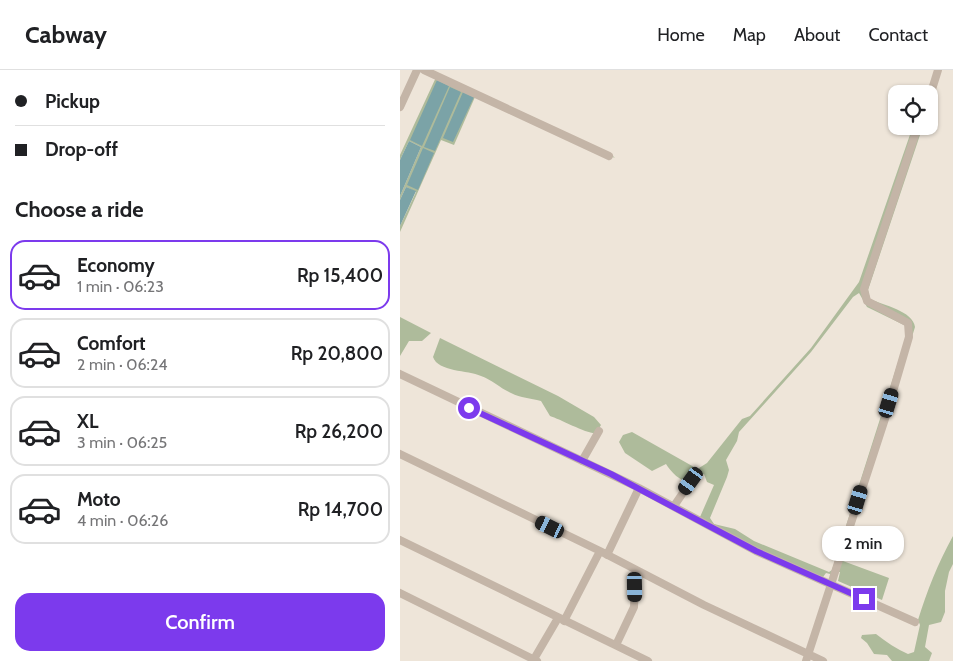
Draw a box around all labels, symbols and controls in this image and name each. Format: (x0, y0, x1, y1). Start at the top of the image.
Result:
text: Cabway (25, 20, 107, 49)
text: Home (657, 24, 705, 46)
text: Map (733, 24, 766, 46)
text: About (794, 24, 840, 46)
text: Contact (868, 24, 928, 46)
map controls (888, 85, 938, 135)
button: locate (888, 85, 938, 135)
text: Pickup (45, 90, 100, 113)
text: Drop-off (45, 138, 118, 161)
text: Choose a ride (15, 196, 144, 223)
icon: car (17, 253, 62, 298)
text: Economy (77, 254, 155, 277)
text: Rp 15,400 (297, 264, 383, 287)
text: 1 min · 06:23 (77, 277, 164, 296)
icon: car (17, 331, 62, 376)
text: Comfort (77, 332, 146, 355)
text: Rp 20,800 (291, 342, 383, 365)
text: 2 min · 06:24 (77, 355, 168, 374)
car (877, 386, 900, 420)
route start (458, 397, 480, 419)
icon: car (17, 409, 62, 454)
text: XL (77, 410, 98, 433)
text: Rp 26,200 (295, 420, 383, 443)
text: 3 min · 06:25 (77, 433, 167, 452)
car (676, 464, 705, 498)
car (846, 483, 869, 517)
icon: car (17, 487, 62, 532)
text: Moto (77, 488, 121, 511)
text: Rp 14,700 (298, 498, 383, 521)
text: 4 min · 06:26 (77, 511, 168, 530)
car (533, 514, 566, 540)
callout: 2 min (823, 526, 905, 562)
text: 2 min (844, 534, 882, 553)
car (627, 572, 642, 602)
route end (853, 588, 875, 610)
button: Confirm (15, 593, 385, 651)

